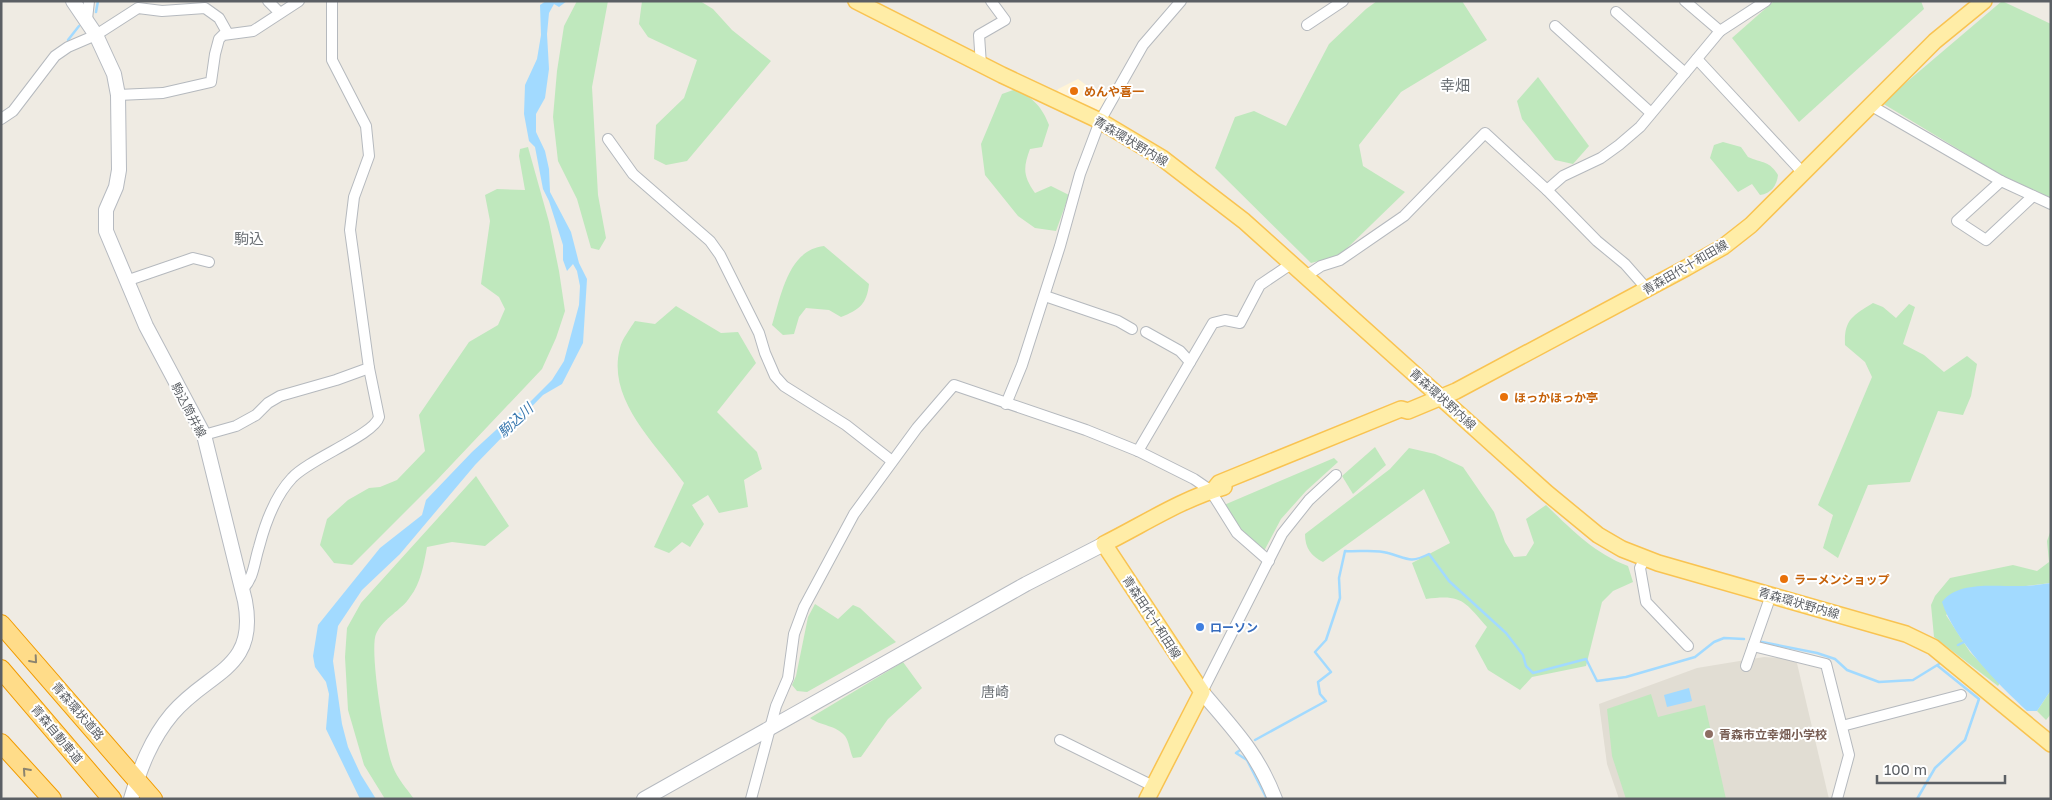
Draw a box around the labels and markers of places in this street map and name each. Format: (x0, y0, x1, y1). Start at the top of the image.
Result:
place label: めんや喜一 (1084, 84, 1144, 99)
marker: めんや喜一 (1068, 85, 1080, 97)
place label: ほっかほっか亭 (1514, 390, 1598, 405)
marker: ほっかほっか亭 (1498, 391, 1510, 403)
place label: ラーメンショップ (1794, 572, 1890, 587)
marker: ラーメンショップ (1778, 573, 1790, 585)
place label: ローソン (1210, 620, 1258, 635)
marker: ローソン (1194, 621, 1206, 633)
place label: 青森市立幸畑小学校 (1719, 727, 1827, 742)
marker: 青森市立幸畑小学校 (1703, 728, 1715, 740)

